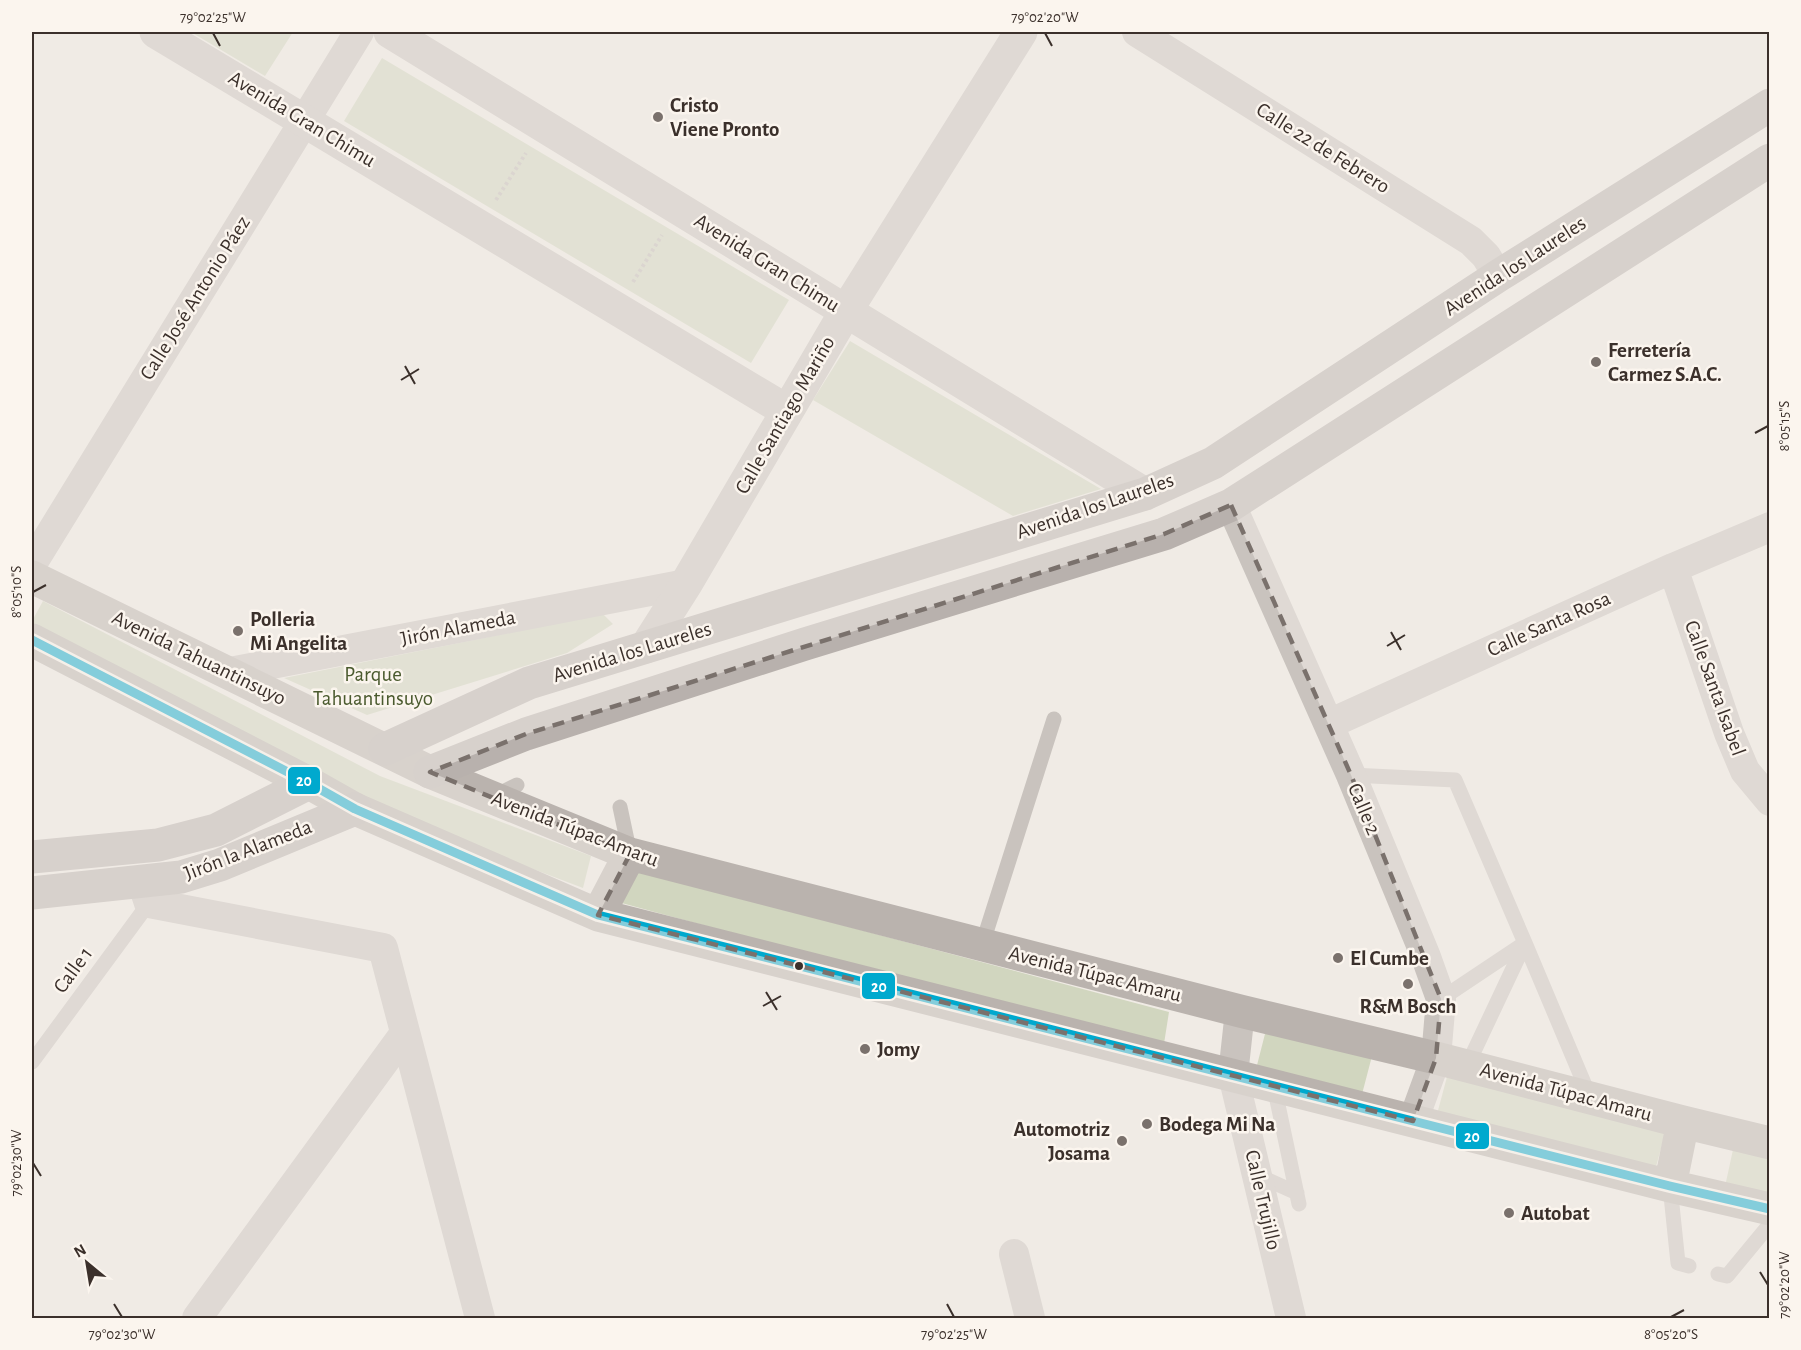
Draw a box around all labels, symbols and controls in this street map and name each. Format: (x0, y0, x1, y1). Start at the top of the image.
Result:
text: 79°02'25"W (180, 10, 247, 25)
text: 79°02'20"W (1011, 10, 1079, 25)
street label: Avenida Gran Chimu (225, 67, 379, 171)
place label: Cristo Viene Pronto (670, 95, 779, 140)
street label: Calle 22 de Febrero (1253, 99, 1393, 197)
marker: Cristo Viene Pronto (651, 110, 665, 124)
street label: Avenida Gran Chimu (691, 210, 844, 316)
street label: Calle José Antonio Páez (136, 212, 254, 384)
street label: Avenida los Laureles (1440, 212, 1590, 320)
street label: Calle Santiago Mariño (731, 333, 839, 497)
place label: Ferretería Carmez S.A.C. (1608, 340, 1722, 385)
marker: Ferretería Carmez S.A.C. (1589, 355, 1603, 369)
text: 8°05'15"S (1777, 401, 1792, 451)
street label: Avenida los Laureles (1014, 469, 1176, 543)
text: 8°05'10"S (9, 566, 24, 618)
street label: Calle Santa Rosa (1484, 587, 1614, 661)
street label: Avenida Tahuantinsuyo (109, 607, 289, 709)
street label: Jirón Alameda (399, 607, 518, 649)
place label: Polleria Mi Angelita (250, 609, 347, 654)
street label: Avenida los Laureles (550, 618, 714, 686)
street label: Calle Santa Isabel (1681, 618, 1749, 758)
marker: Polleria Mi Angelita (231, 624, 245, 638)
park label: Parque Tahuantinsuyo (313, 664, 433, 709)
line badge: 20 (287, 766, 321, 795)
text: 20 (296, 773, 312, 789)
street label: Calle 2 (1344, 780, 1384, 838)
street label: Avenida Túpac Amaru (489, 787, 662, 871)
street label: Jirón la Alameda (181, 816, 315, 884)
street label: Avenida Túpac Amaru (1007, 942, 1184, 1006)
street label: Calle 1 (49, 943, 97, 997)
place label: El Cumbe (1350, 948, 1429, 969)
marker: El Cumbe (1331, 951, 1345, 965)
unlabelled marker (793, 960, 805, 972)
line badge: 20 (861, 972, 896, 1000)
marker: R&M Bosch (1401, 977, 1415, 991)
text: 20 (871, 979, 887, 995)
place label: R&M Bosch (1360, 996, 1456, 1017)
place label: Jomy (877, 1039, 920, 1060)
marker: Jomy (858, 1042, 872, 1056)
street label: Avenida Túpac Amaru (1478, 1059, 1655, 1125)
place label: Bodega Mi Na (1159, 1114, 1275, 1135)
marker: Bodega Mi Na (1140, 1117, 1154, 1131)
place label: Automotriz Josama (1014, 1119, 1110, 1164)
line badge: 20 (1455, 1122, 1490, 1150)
text: 79°02'30"W (9, 1129, 24, 1196)
text: 20 (1464, 1129, 1480, 1145)
marker: Automotriz Josama (1115, 1134, 1129, 1148)
street label: Calle Trujillo (1241, 1148, 1285, 1252)
place label: Autobat (1521, 1203, 1590, 1224)
marker: Autobat (1502, 1206, 1516, 1220)
north arrow (57, 1233, 117, 1293)
text: N (71, 1241, 89, 1261)
text: 79°02'20"W (1777, 1251, 1792, 1319)
text: 79°02'30"W (89, 1327, 156, 1342)
text: 79°02'25"W (921, 1327, 988, 1342)
text: 8°05'20"S (1644, 1327, 1698, 1342)

